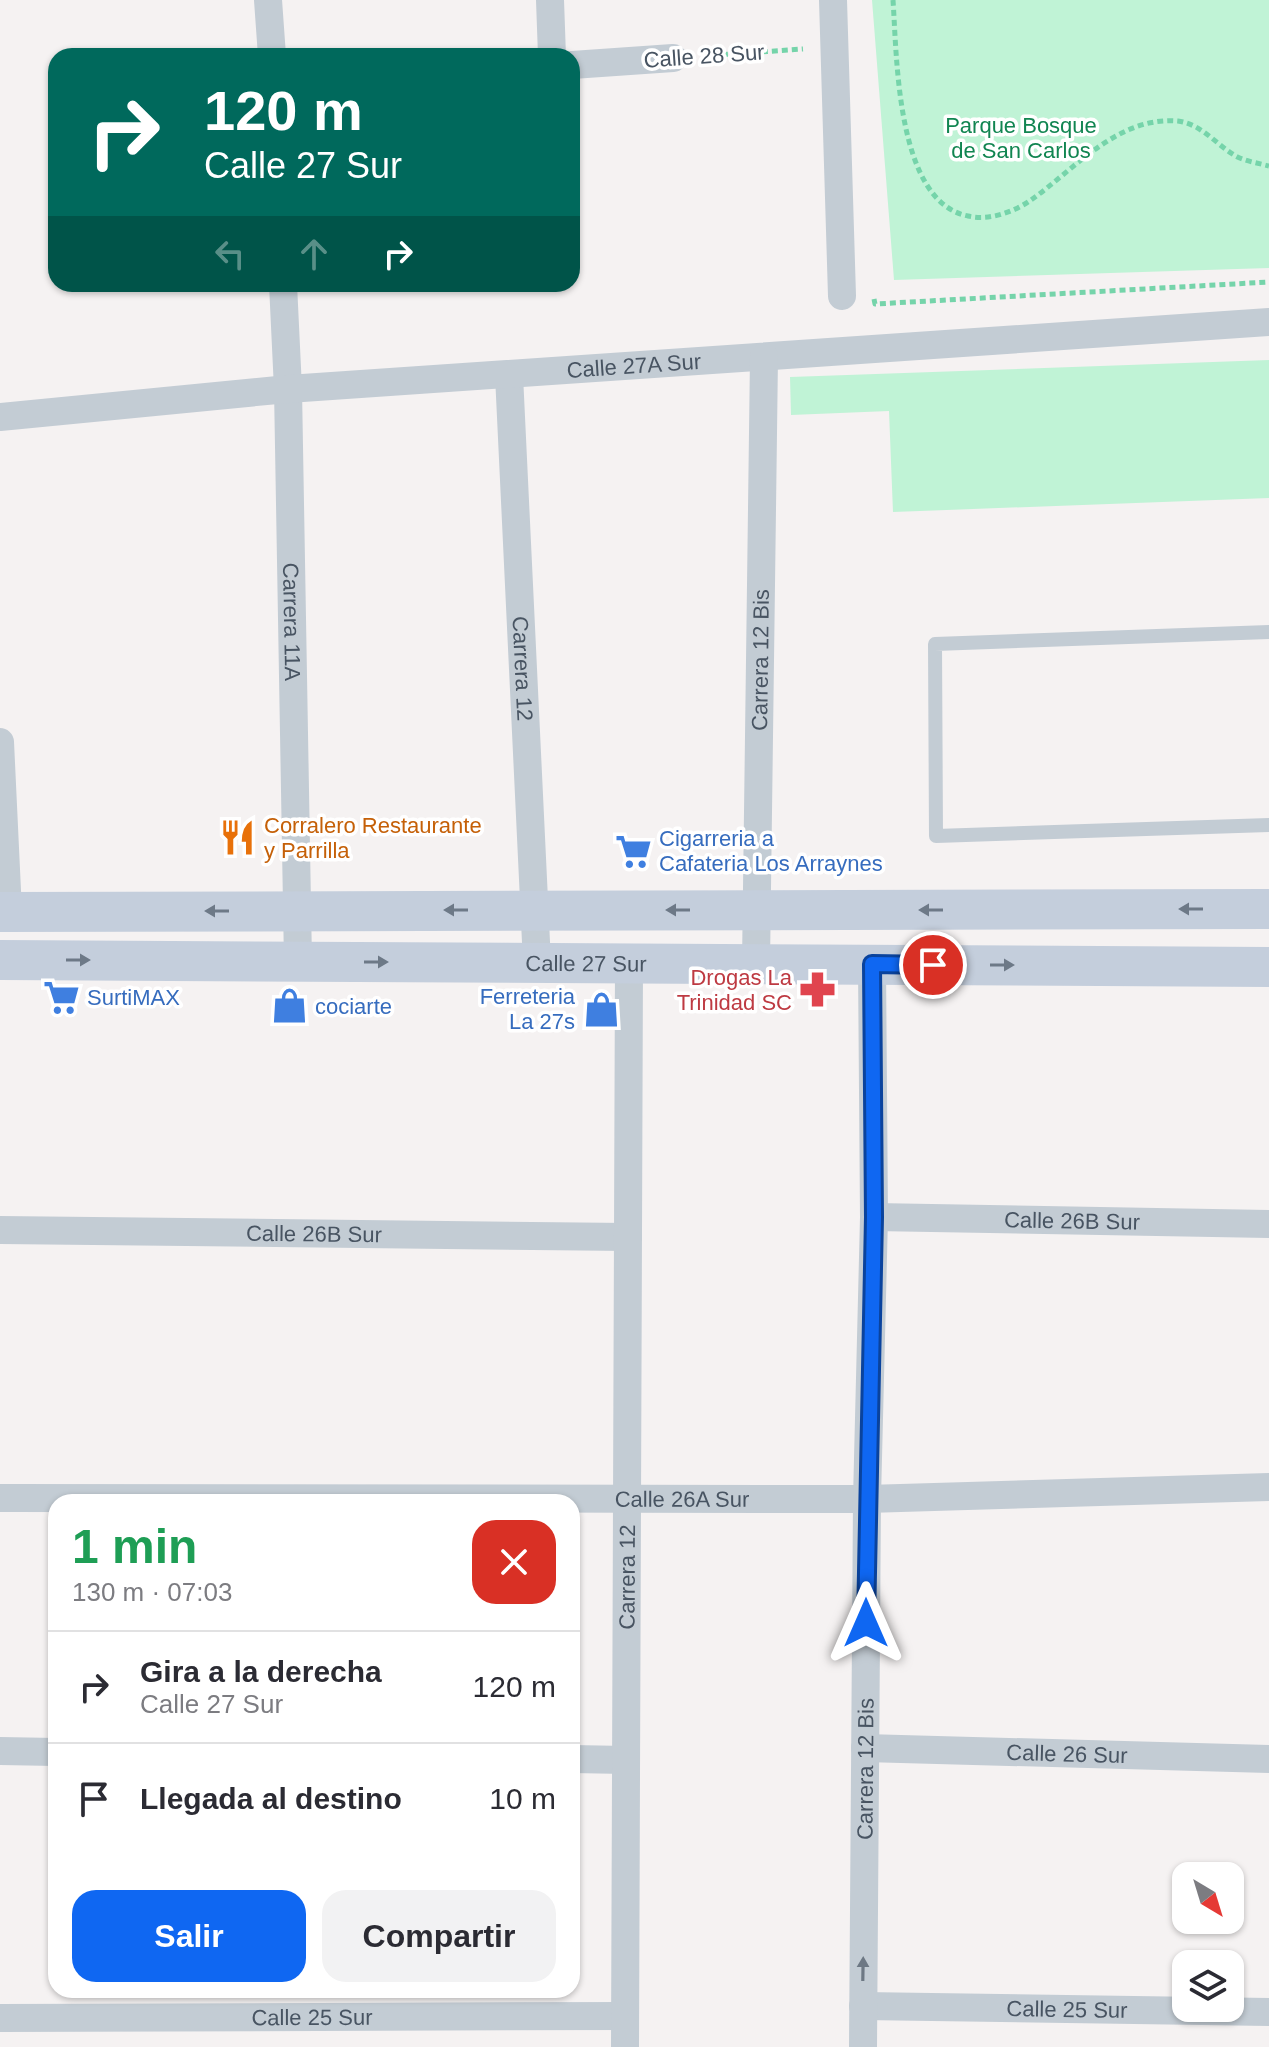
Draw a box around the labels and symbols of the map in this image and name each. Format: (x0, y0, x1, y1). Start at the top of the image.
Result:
street label: Calle 28 Sur (643, 39, 765, 73)
park label: Parque Bosque de San Carlos (945, 113, 1097, 163)
street label: Calle 27A Sur (566, 348, 702, 382)
street label: Carrera 11A (279, 562, 306, 682)
street label: Carrera 12 Bis (747, 589, 773, 731)
street label: Carrera 12 (508, 616, 538, 722)
place label: Corralero Restaurante y Parrilla (264, 813, 482, 863)
restaurant icon: Corralero Restaurante y Parrilla (219, 819, 257, 857)
place label: Cigarreria a Cafateria Los Arraynes (659, 826, 883, 876)
supermarket icon: Cigarreria a Cafateria Los Arraynes (614, 832, 652, 870)
one-way arrow (1178, 903, 1203, 915)
one-way arrow (204, 904, 229, 917)
one-way arrow (443, 904, 468, 916)
one-way arrow (665, 904, 690, 916)
one-way arrow (918, 904, 943, 916)
pin (899, 931, 967, 999)
street label: Calle 27 Sur (525, 950, 647, 976)
one-way arrow (66, 954, 91, 966)
one-way arrow (364, 956, 389, 968)
one-way arrow (990, 959, 1015, 971)
place label: Drogas La Trinidad SC (677, 965, 793, 1015)
pharmacy icon: Drogas La Trinidad SC (799, 971, 837, 1009)
supermarket icon: SurtiMAX (42, 978, 80, 1016)
place label: Ferreteria La 27s (480, 984, 576, 1034)
place label: SurtiMAX (87, 985, 180, 1010)
shop icon: cociarte (270, 987, 308, 1025)
shop icon: Ferreteria La 27s (582, 990, 620, 1028)
place label: cociarte (315, 994, 392, 1019)
street label: Calle 26B Sur (1004, 1207, 1140, 1234)
street label: Calle 26B Sur (246, 1220, 382, 1247)
street label: Calle 26A Sur (615, 1486, 749, 1511)
street label: Carrera 12 (614, 1524, 639, 1630)
position arrow (824, 1581, 908, 1665)
street label: Carrera 12 Bis (852, 1698, 878, 1840)
street label: Calle 26 Sur (1006, 1739, 1128, 1768)
north arrow (1172, 1862, 1244, 1934)
one-way arrow (857, 1956, 870, 1981)
street label: Calle 25 Sur (1006, 1996, 1128, 2022)
street label: Calle 25 Sur (251, 2004, 373, 2030)

